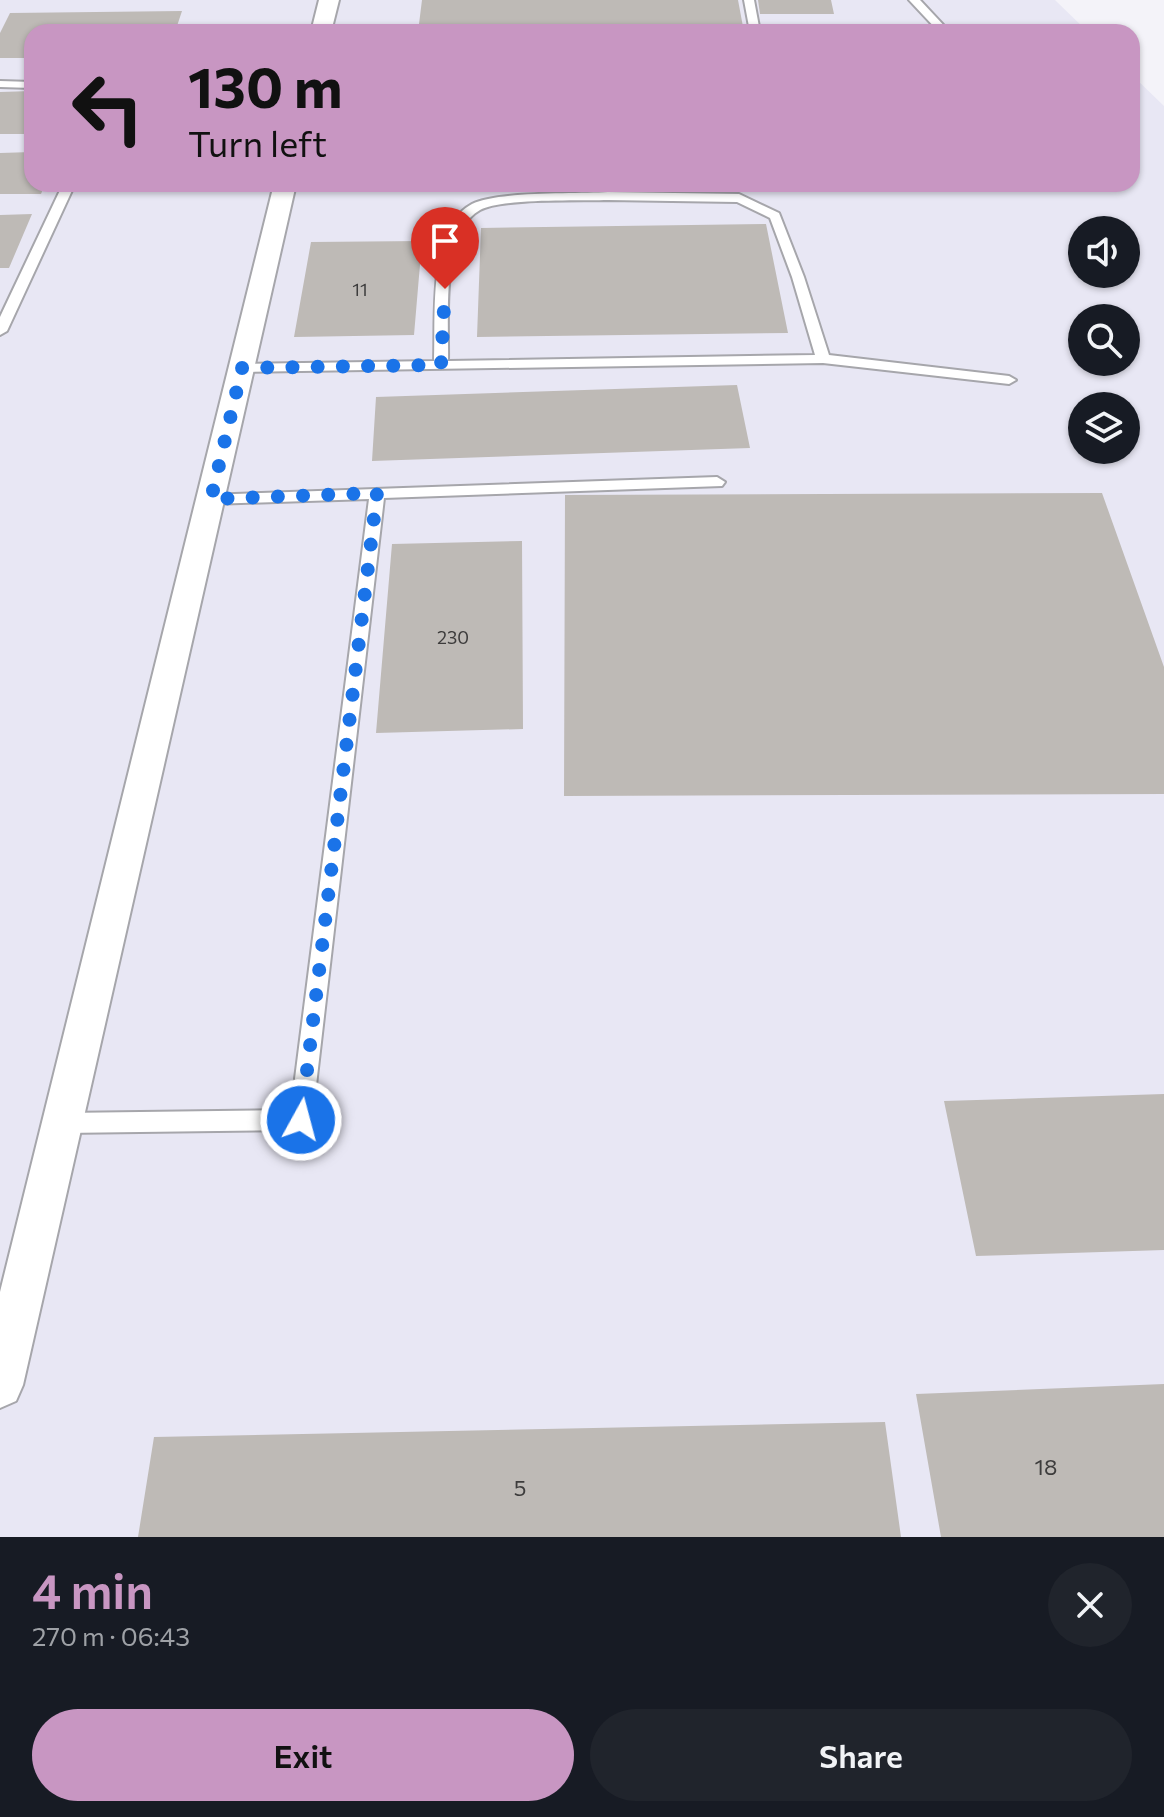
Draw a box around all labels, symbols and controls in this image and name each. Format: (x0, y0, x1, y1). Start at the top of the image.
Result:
text: 130 m (188, 51, 343, 120)
icon: left (56, 56, 160, 160)
text: Turn left (188, 120, 327, 164)
pin (411, 207, 479, 289)
map controls (1068, 216, 1140, 464)
button: sound (1068, 216, 1140, 288)
icon: arrive (423, 219, 467, 263)
house number: 11 (352, 278, 368, 300)
button: search (1068, 304, 1140, 376)
button: layers (1068, 392, 1140, 464)
house number: 230 (437, 626, 469, 648)
position arrow (259, 1078, 343, 1162)
house number: 18 (1035, 1453, 1057, 1480)
house number: 5 (514, 1474, 526, 1501)
text: 4 min (32, 1560, 153, 1619)
button: close (1048, 1563, 1132, 1647)
text: 270 m · 06:43 (32, 1620, 190, 1651)
button: Exit (32, 1709, 574, 1801)
button: Share (590, 1709, 1132, 1801)

